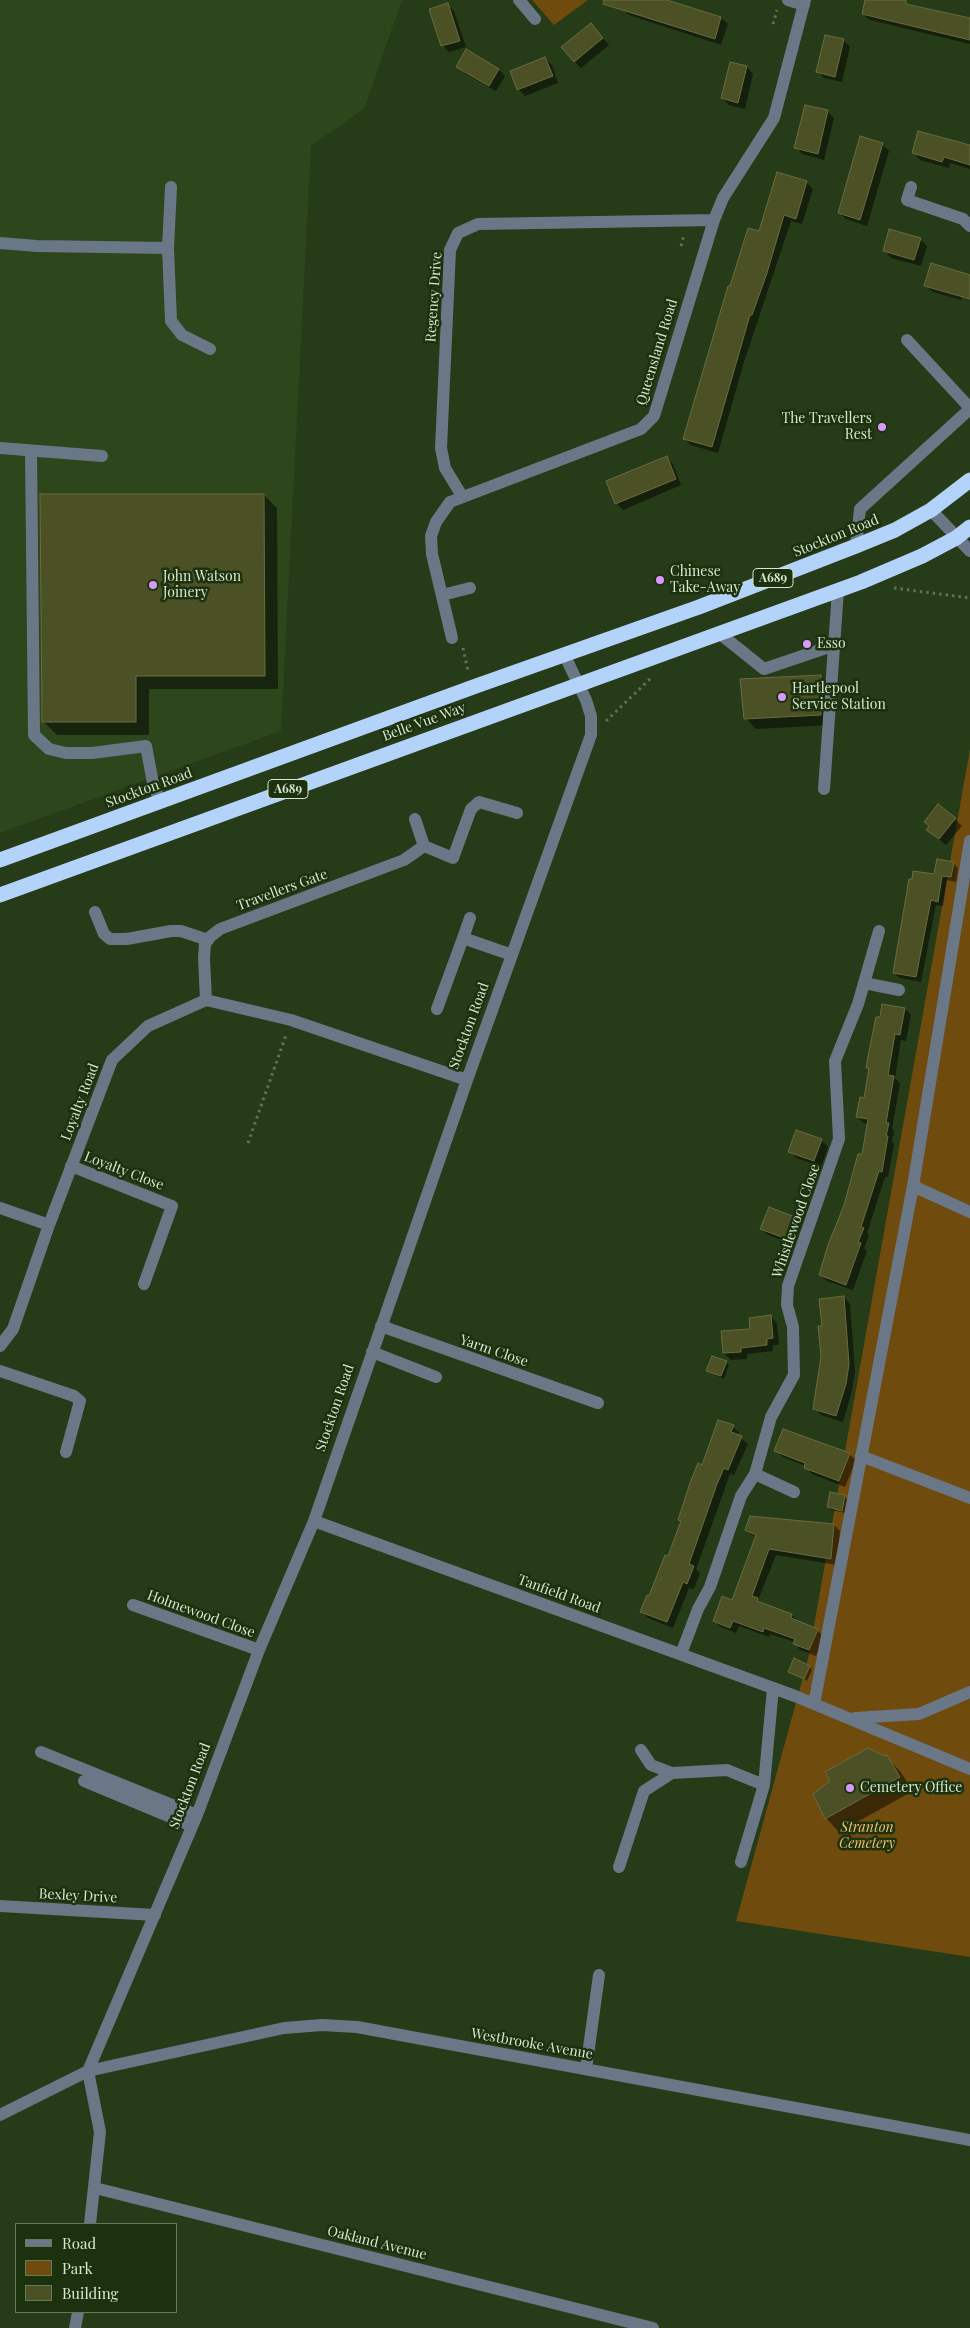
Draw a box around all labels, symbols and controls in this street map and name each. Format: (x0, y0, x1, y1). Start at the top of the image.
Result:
street label: Regency Drive (422, 251, 446, 343)
street label: Queensland Road (633, 297, 681, 407)
place label: The Travellers Rest (782, 411, 872, 444)
marker: The Travellers Rest (876, 421, 888, 433)
street label: Stockton Road (791, 511, 881, 561)
place label: Chinese Take-Away (670, 564, 740, 596)
road number: A689 (753, 568, 793, 588)
place label: John Watson Joinery (163, 569, 241, 602)
marker: Chinese Take-Away (654, 574, 666, 586)
marker: John Watson Joinery (147, 579, 159, 591)
place label: Esso (817, 636, 846, 652)
marker: Esso (801, 638, 813, 650)
place label: Hartlepool Service Station (792, 681, 886, 714)
marker: Hartlepool Service Station (776, 691, 788, 703)
street label: Belle Vue Way (380, 699, 468, 745)
street label: Stockton Road (103, 765, 195, 811)
road number: A689 (268, 780, 308, 799)
street label: Travellers Gate (234, 866, 330, 914)
street label: Stockton Road (446, 980, 492, 1072)
street label: Loyalty Road (58, 1061, 102, 1143)
street label: Loyalty Close (82, 1148, 166, 1194)
street label: Whistlewood Close (769, 1162, 823, 1280)
street label: Yarm Close (458, 1331, 530, 1371)
street label: Stockton Road (312, 1362, 358, 1454)
street label: Tanfield Road (515, 1571, 603, 1617)
street label: Holmewood Close (145, 1587, 257, 1641)
street label: Stockton Road (166, 1741, 214, 1831)
place label: Cemetery Office (860, 1780, 962, 1796)
marker: Cemetery Office (844, 1782, 856, 1794)
park label: Stranton Cemetery (839, 1820, 895, 1852)
street label: Bexley Drive (38, 1886, 118, 1906)
street label: Westbrooke Avenue (470, 2025, 594, 2063)
legend (15, 2223, 178, 2313)
street label: Oakland Avenue (326, 2223, 428, 2263)
text: Road (62, 2233, 96, 2253)
text: Park (62, 2258, 93, 2278)
text: Building (62, 2283, 118, 2303)

